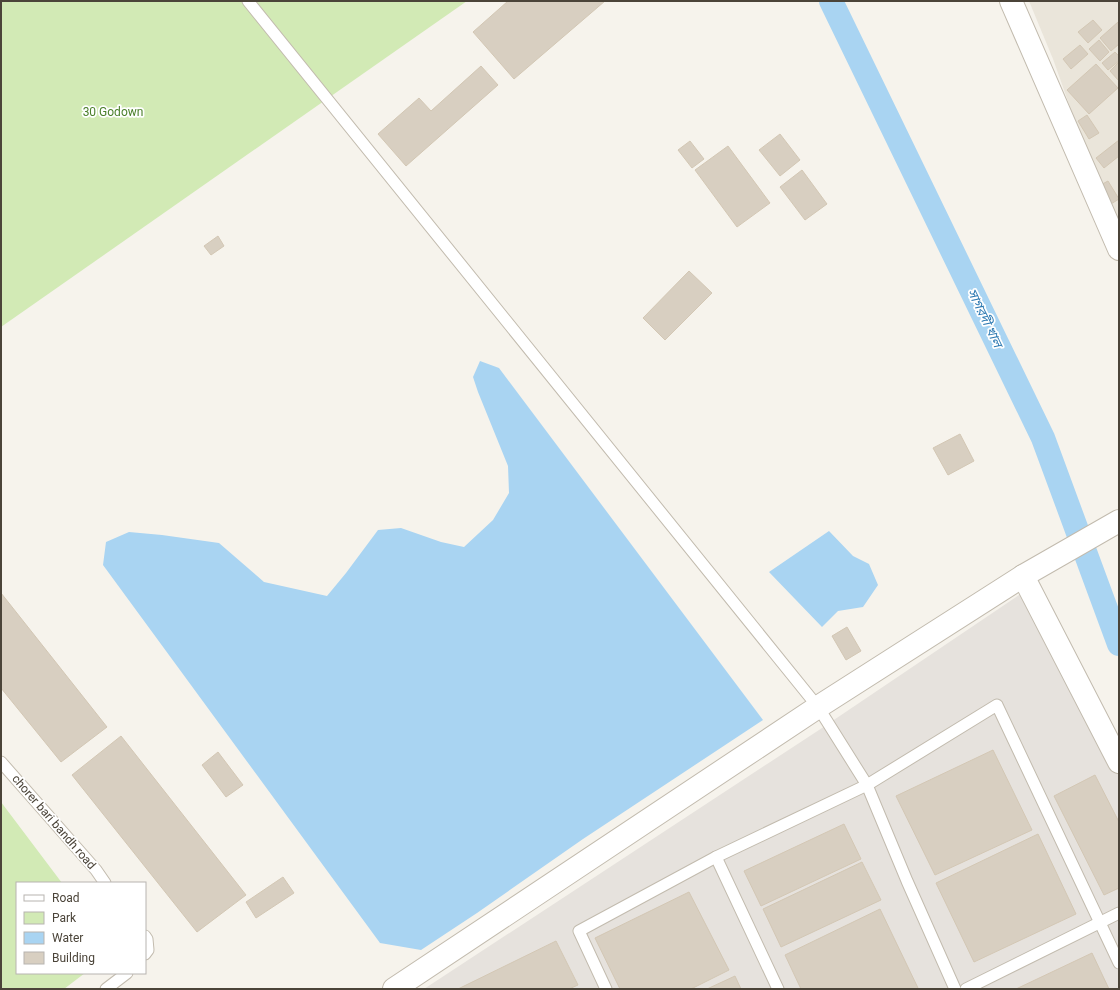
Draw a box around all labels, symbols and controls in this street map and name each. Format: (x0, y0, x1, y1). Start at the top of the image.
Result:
park label: 30 Godown (83, 105, 143, 119)
water label: সাগরদী খাল (964, 286, 1007, 352)
street label: chorer bari bandh road (9, 772, 99, 872)
legend (16, 882, 146, 974)
text: Road (52, 891, 80, 905)
text: Park (52, 911, 77, 925)
text: Water (52, 931, 83, 945)
text: Building (52, 951, 95, 965)

